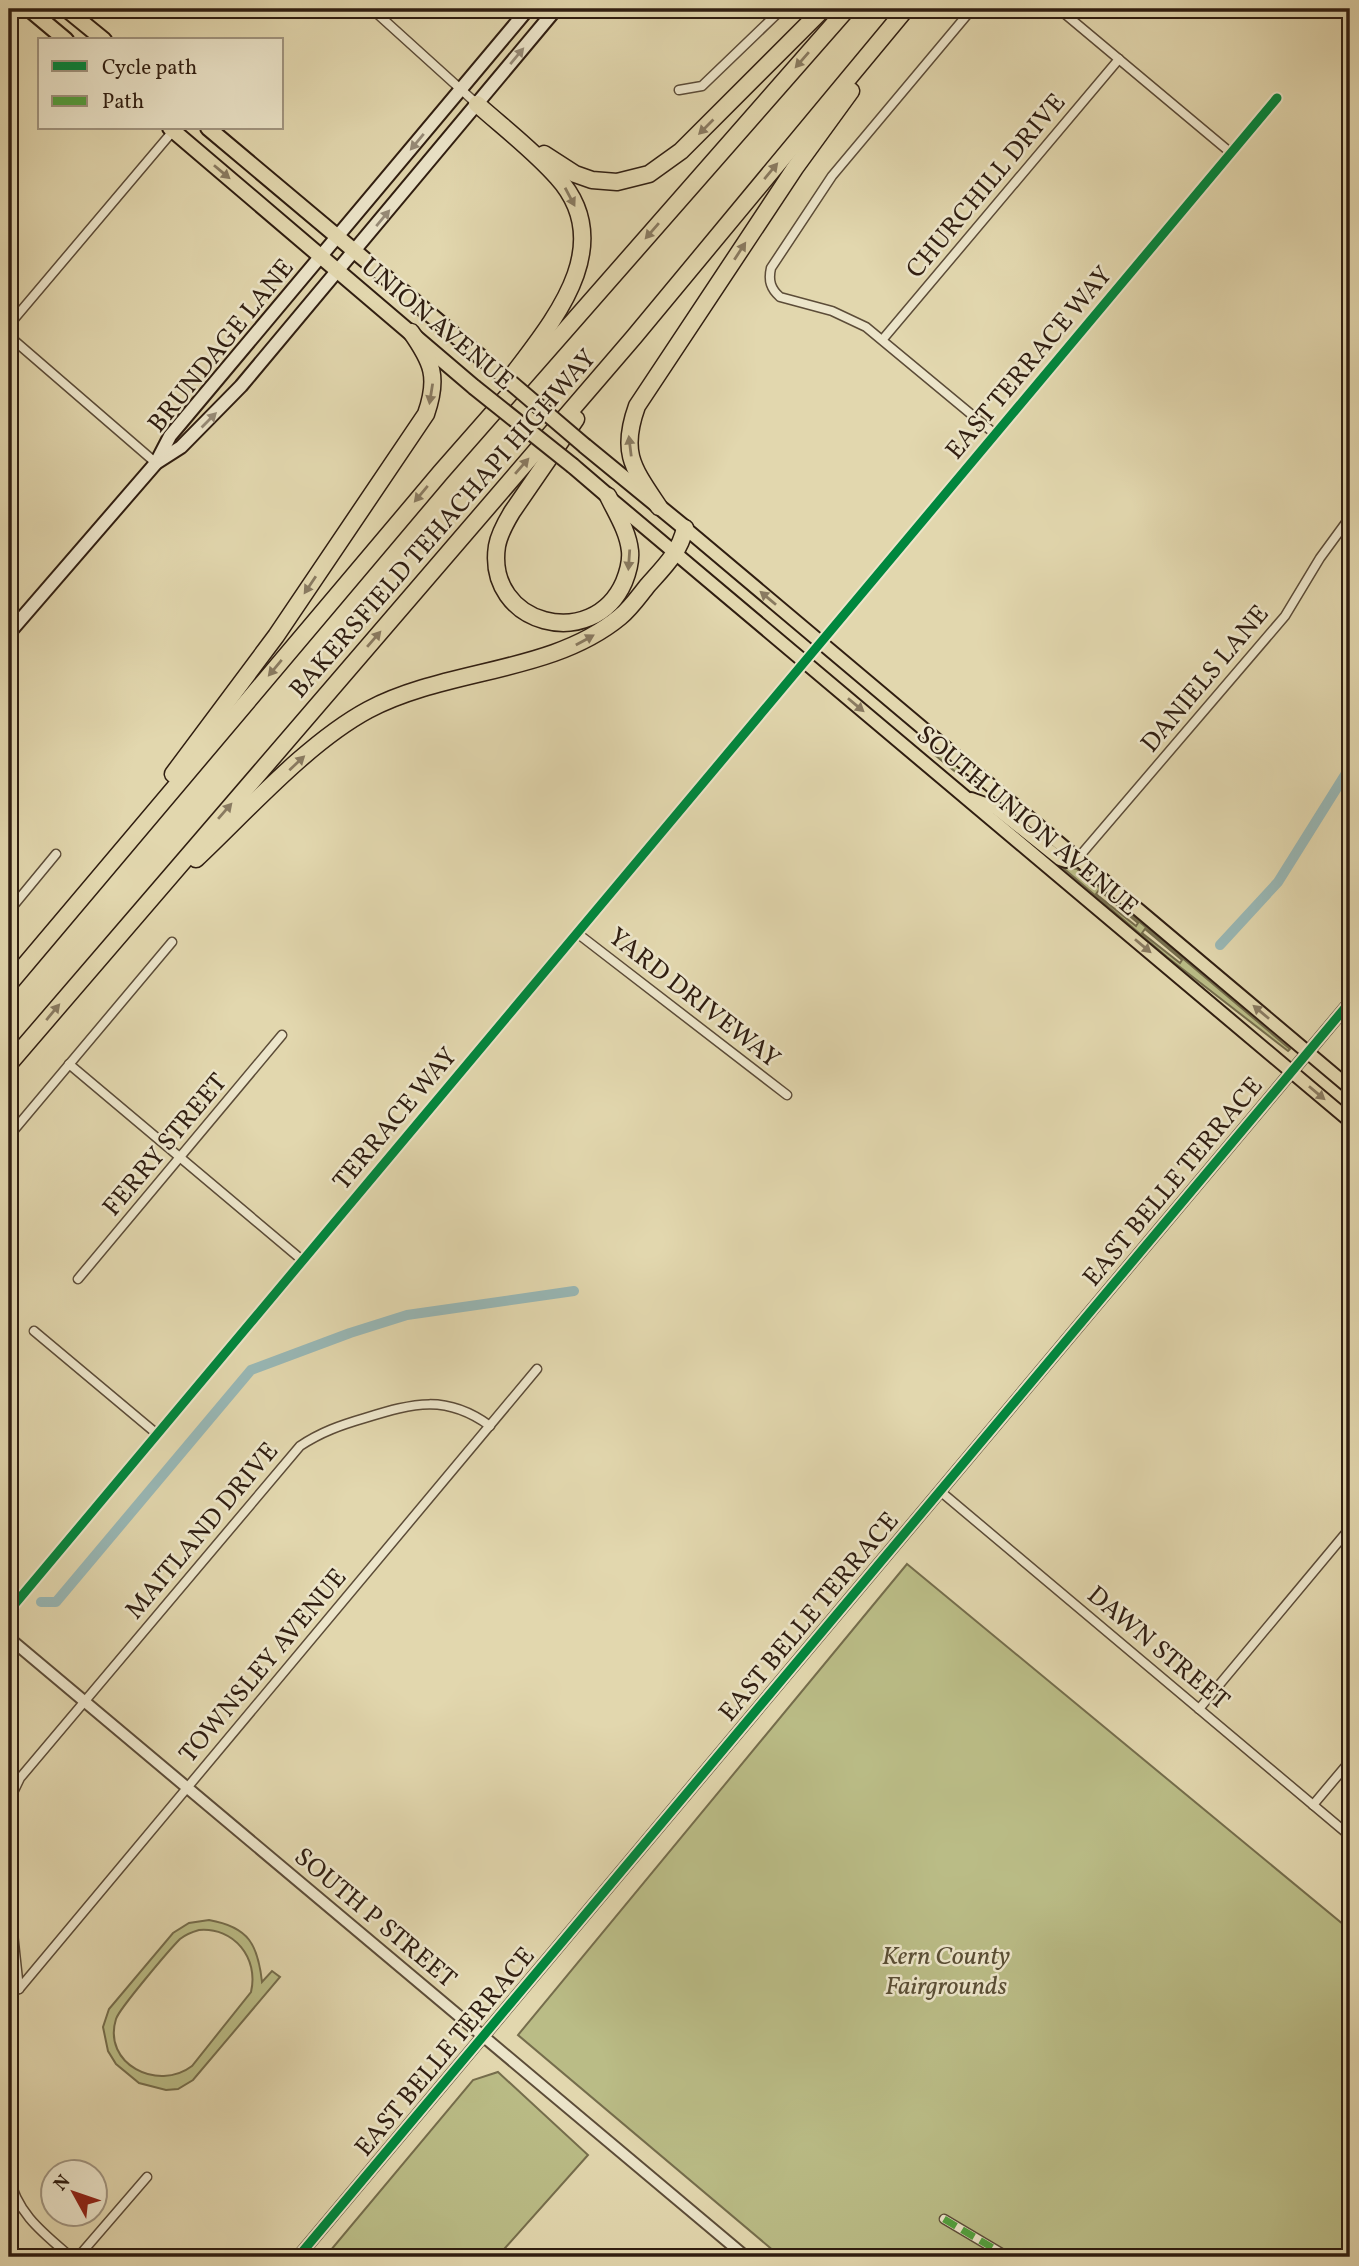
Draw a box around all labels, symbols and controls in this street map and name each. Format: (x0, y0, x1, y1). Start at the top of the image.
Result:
legend (38, 38, 284, 130)
one-way arrow (509, 48, 524, 65)
one-way arrow (794, 51, 810, 69)
text: Cycle path (102, 54, 197, 83)
street label: CHURCHILL DRIVE (898, 86, 1075, 286)
text: Path (102, 88, 144, 117)
one-way arrow (697, 118, 714, 135)
one-way arrow (410, 133, 425, 150)
one-way arrow (763, 163, 778, 180)
one-way arrow (213, 164, 230, 179)
one-way arrow (564, 187, 575, 207)
one-way arrow (375, 210, 390, 227)
one-way arrow (644, 222, 660, 240)
one-way arrow (733, 242, 746, 261)
street label: UNION AVENUE (352, 250, 521, 399)
street label: BRUNDAGE LANE (140, 252, 303, 441)
street label: EAST TERRACE WAY (938, 259, 1121, 468)
street label: BAKERSFIELD TEHACHAPI HIGHWAY (282, 342, 605, 707)
one-way arrow (425, 383, 436, 405)
one-way arrow (200, 412, 217, 429)
one-way arrow (625, 435, 636, 457)
one-way arrow (514, 458, 529, 475)
one-way arrow (414, 485, 429, 503)
one-way arrow (623, 549, 634, 571)
one-way arrow (304, 576, 317, 595)
one-way arrow (760, 591, 777, 606)
street label: DANIELS LANE (1133, 598, 1278, 761)
one-way arrow (366, 630, 381, 647)
one-way arrow (576, 634, 595, 646)
one-way arrow (268, 660, 283, 677)
one-way arrow (848, 697, 865, 712)
street label: SOUTH UNION AVENUE (908, 718, 1146, 925)
one-way arrow (288, 756, 305, 772)
one-way arrow (217, 802, 233, 820)
street label: YARD DRIVEWAY (600, 920, 787, 1077)
one-way arrow (1134, 939, 1152, 954)
one-way arrow (45, 1003, 61, 1021)
one-way arrow (1252, 1005, 1270, 1020)
street label: TERRACE WAY (325, 1040, 466, 1199)
street label: FERRY STREET (95, 1066, 236, 1225)
street label: EAST BELLE TERRACE (1075, 1070, 1272, 1295)
one-way arrow (1309, 1085, 1326, 1100)
street label: MAITLAND DRIVE (118, 1435, 287, 1628)
street label: EAST BELLE TERRACE (711, 1505, 908, 1730)
street label: TOWNSLEY AVENUE (171, 1561, 356, 1771)
street label: DAWN STREET (1079, 1578, 1237, 1719)
street label: SOUTH P STREET (286, 1840, 464, 1997)
park label: Kern County Fairgrounds (882, 1939, 1011, 2005)
street label: EAST BELLE TERRACE (347, 1940, 544, 2165)
north arrow (38, 2158, 108, 2228)
text: N (48, 2170, 77, 2197)

